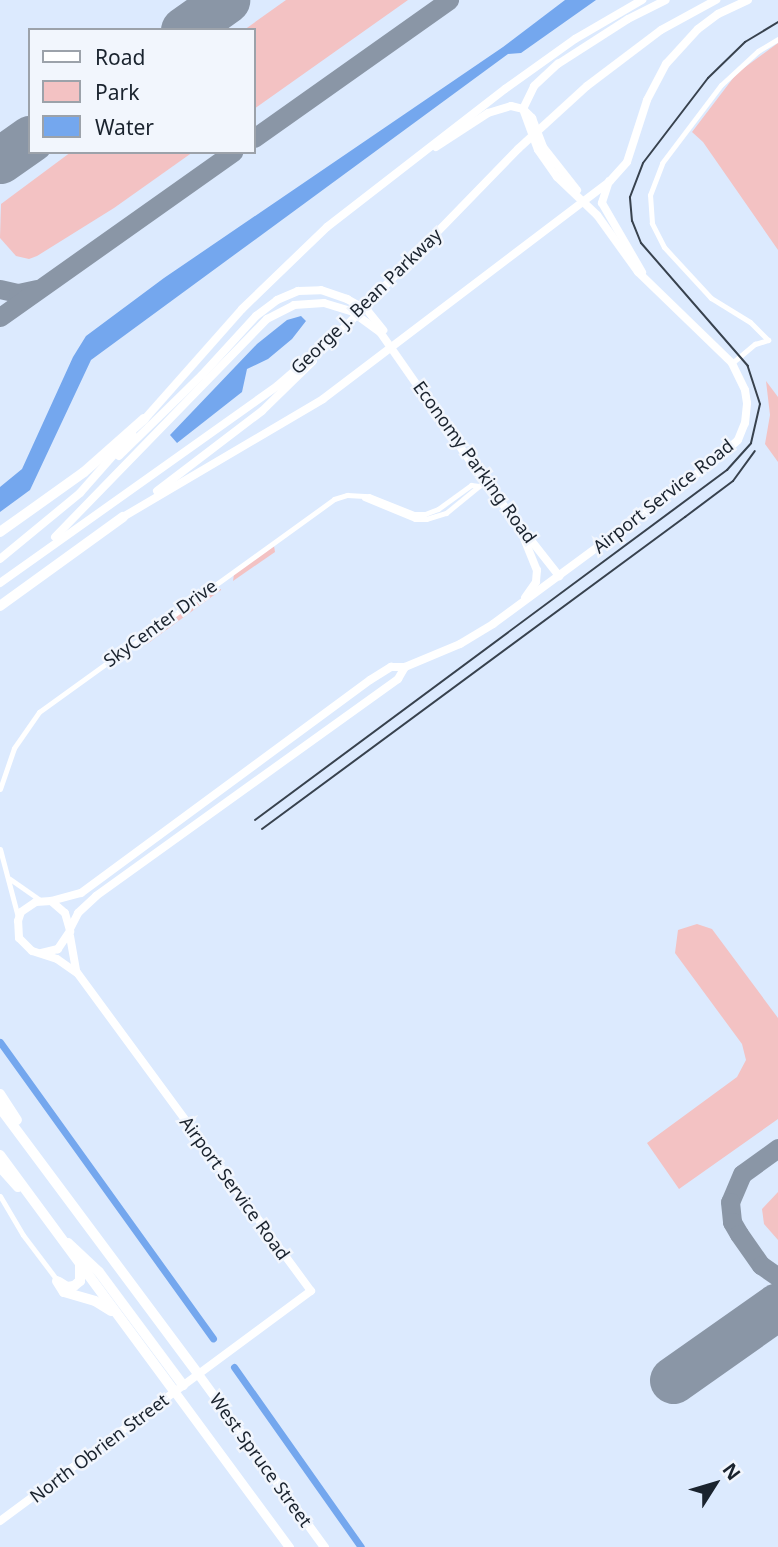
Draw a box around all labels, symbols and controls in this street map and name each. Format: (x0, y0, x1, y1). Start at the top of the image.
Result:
legend (28, 28, 256, 154)
text: Road (95, 43, 145, 71)
text: Park (95, 78, 139, 106)
text: Water (95, 113, 154, 141)
street label: George J. Bean Parkway (286, 223, 446, 379)
street label: Economy Parking Road (409, 377, 541, 547)
street label: Airport Service Road (589, 435, 737, 557)
street label: SkyCenter Drive (99, 575, 221, 671)
street label: Airport Service Road (176, 1112, 294, 1264)
street label: North Obrien Street (26, 1389, 172, 1507)
street label: West Spruce Street (205, 1389, 317, 1531)
north arrow (680, 1449, 750, 1519)
text: N (717, 1457, 747, 1485)

